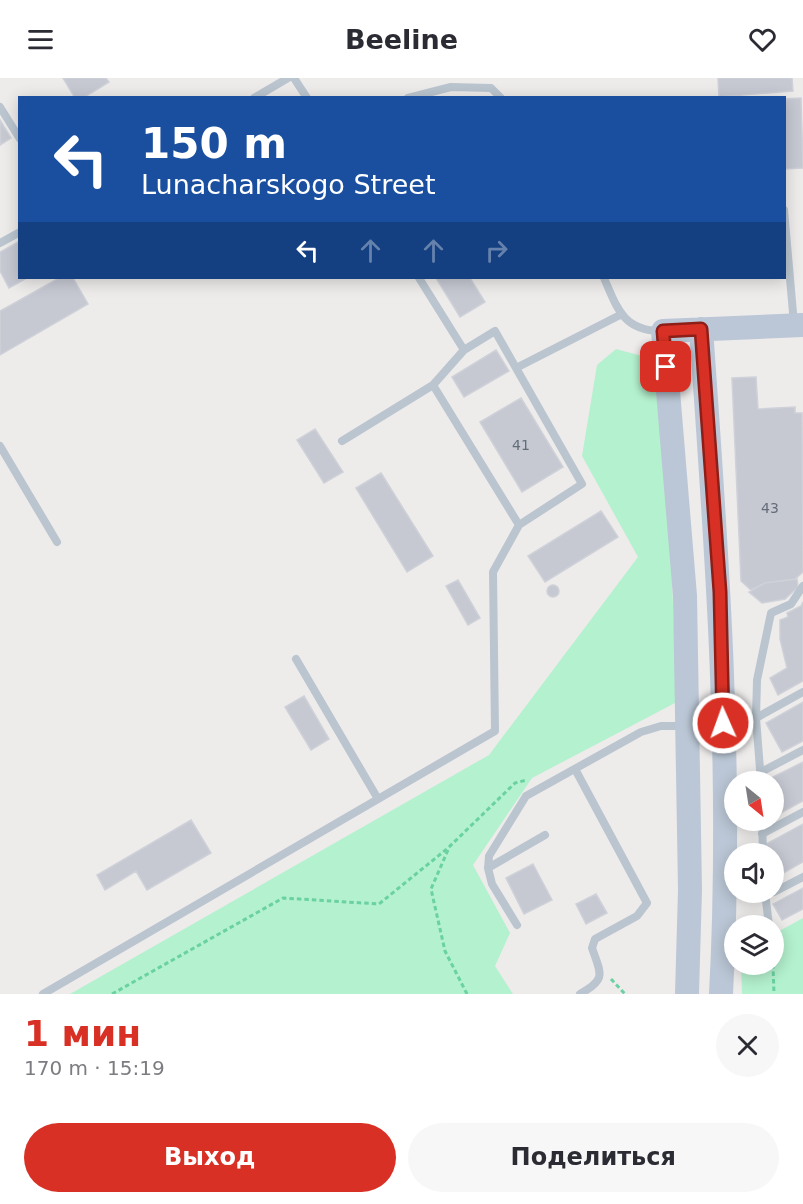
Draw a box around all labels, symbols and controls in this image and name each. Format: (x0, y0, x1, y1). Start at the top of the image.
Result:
icon: menu (24, 23, 57, 56)
icon: heart (746, 23, 779, 56)
text: Beeline (345, 24, 458, 55)
text: 150 m (141, 119, 287, 168)
icon: left (42, 120, 120, 198)
text: Lunacharskogo Street (141, 169, 435, 200)
icon: left (291, 234, 324, 267)
icon: ahead (354, 234, 387, 267)
icon: ahead (417, 234, 450, 267)
icon: right (480, 234, 513, 267)
pin (640, 341, 691, 392)
icon: arrive (649, 350, 682, 383)
house number: 41 (512, 437, 530, 453)
house number: 43 (761, 500, 779, 516)
position arrow (691, 691, 755, 755)
north arrow (724, 771, 784, 831)
map controls (724, 771, 784, 975)
button: sound (724, 843, 784, 903)
button: layers (724, 915, 784, 975)
text: 1 мин (24, 1013, 141, 1054)
button: close (716, 1014, 779, 1077)
text: 170 m · 15:19 (24, 1056, 165, 1080)
button: Выход (24, 1123, 396, 1192)
button: Поделиться (408, 1123, 779, 1192)

